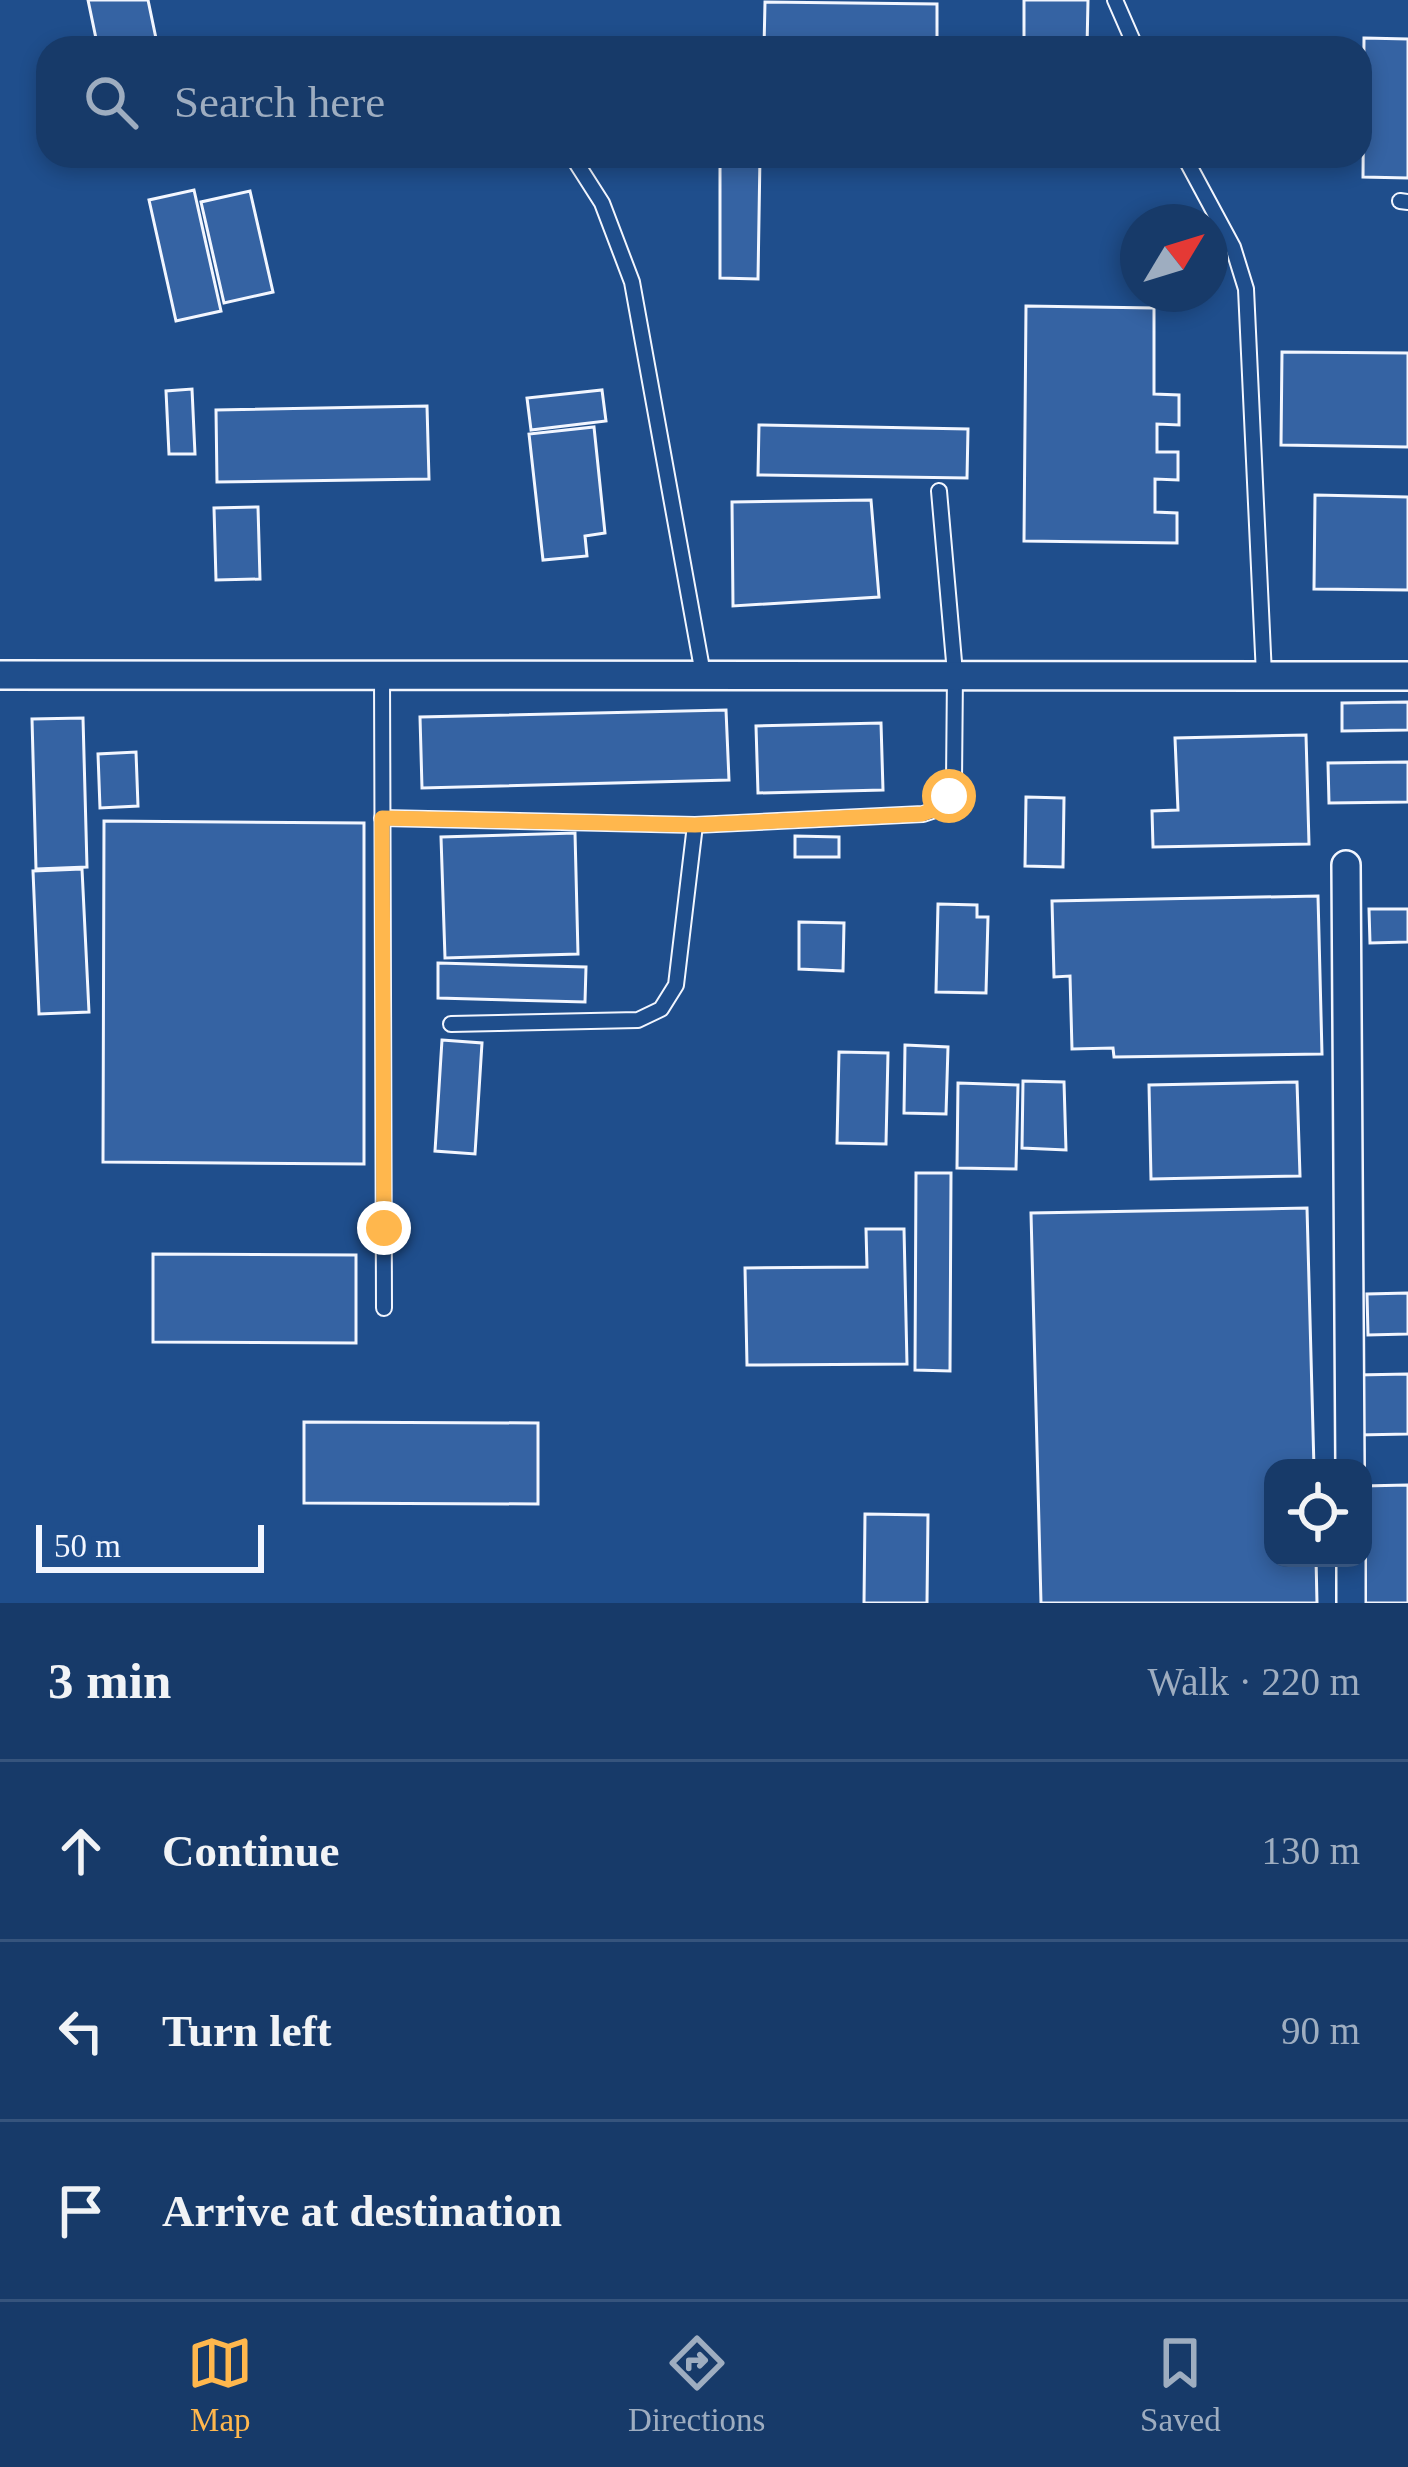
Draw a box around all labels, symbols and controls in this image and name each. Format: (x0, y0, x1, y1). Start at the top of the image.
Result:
search box (36, 36, 1372, 168)
icon: search (78, 69, 144, 135)
text: Search here (174, 77, 385, 127)
north arrow (1120, 204, 1228, 312)
route start (922, 769, 976, 823)
route end (357, 1201, 411, 1255)
map controls (1264, 1459, 1372, 1567)
button: locate (1264, 1459, 1372, 1567)
scale bar (36, 1519, 264, 1572)
text: 50 m (54, 1528, 121, 1564)
text: 3 min (48, 1653, 171, 1709)
text: Walk · 220 m (1148, 1660, 1360, 1703)
icon: ahead (48, 1818, 114, 1884)
text: Continue (162, 1826, 340, 1876)
text: 130 m (1261, 1829, 1360, 1872)
icon: left (48, 1998, 114, 2064)
text: Turn left (162, 2006, 332, 2056)
text: 90 m (1281, 2009, 1360, 2052)
icon: arrive (48, 2178, 114, 2244)
text: Arrive at destination (162, 2186, 562, 2236)
tab: Map (187, 2330, 253, 2439)
tab: Directions (628, 2330, 765, 2439)
tab: Saved (1140, 2330, 1221, 2439)

